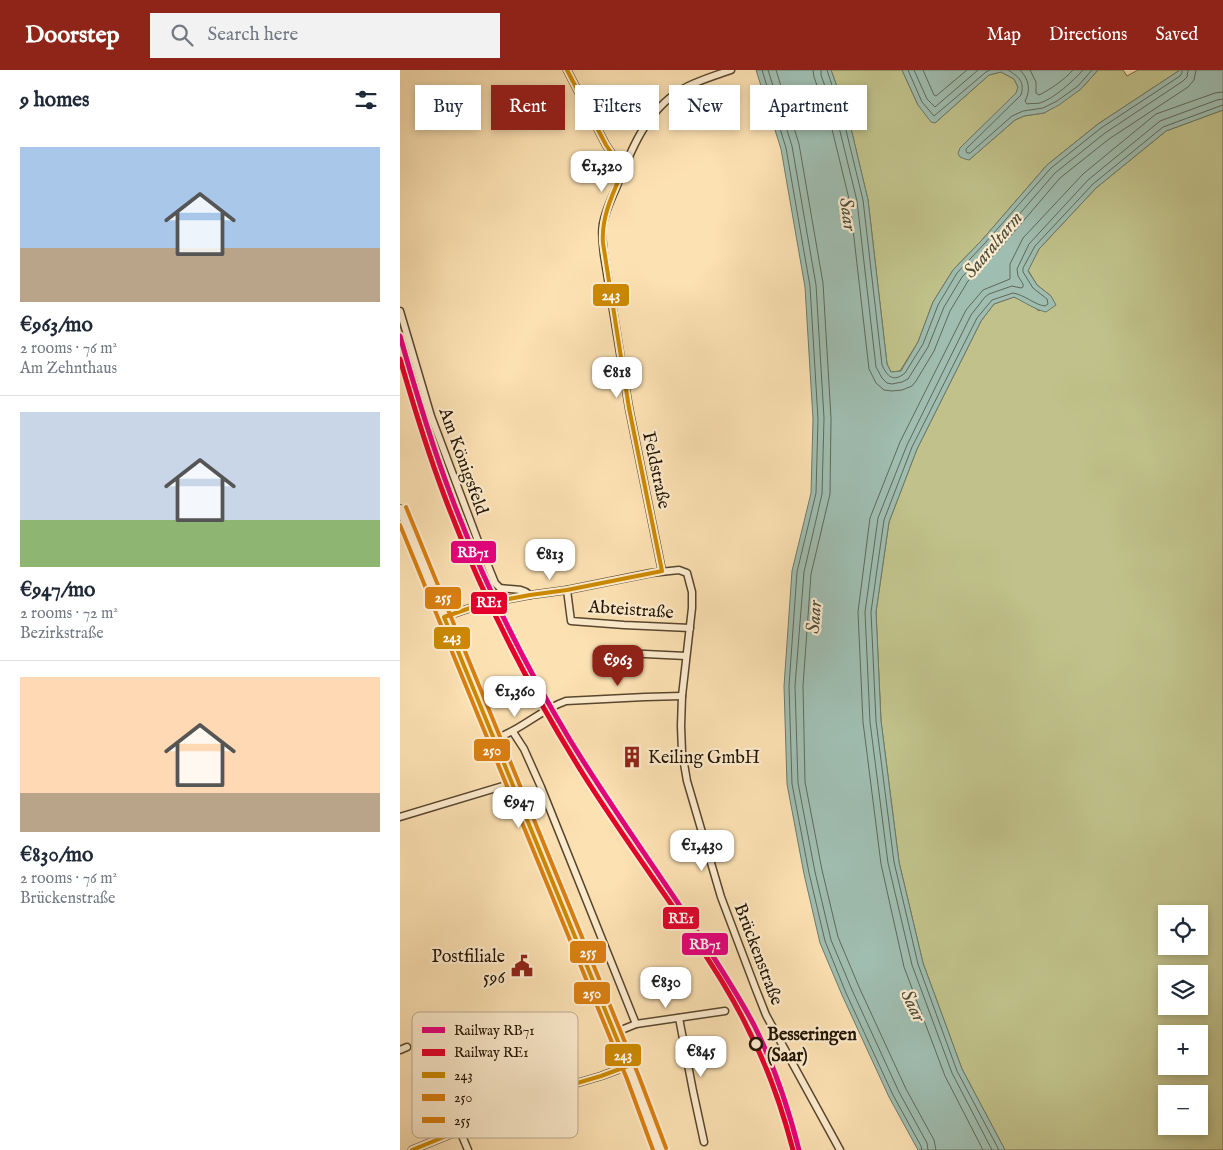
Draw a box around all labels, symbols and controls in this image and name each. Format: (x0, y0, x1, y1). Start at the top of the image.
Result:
search box (150, 13, 500, 58)
text: Doorstep (25, 20, 120, 51)
icon: search (168, 21, 196, 49)
text: Search here (208, 23, 298, 47)
text: Map (987, 24, 1021, 47)
text: Directions (1049, 24, 1127, 47)
text: Saved (1155, 24, 1198, 47)
chip: Buy (415, 85, 481, 130)
chip: Rent (491, 85, 565, 130)
chip: Filters (575, 85, 659, 130)
chip: New (669, 85, 740, 130)
chip: Apartment (750, 85, 867, 130)
icon: filters (352, 86, 380, 114)
text: 9 homes (20, 87, 89, 114)
pin: €1,320 (561, 150, 643, 193)
text: €1,320 (582, 157, 622, 177)
icon: home (155, 179, 245, 269)
water label: Saar (833, 196, 861, 234)
water label: Saaraltarm (959, 207, 1028, 284)
line badge: 243 (592, 283, 630, 307)
text: 243 (602, 287, 620, 305)
text: €963/mo (20, 312, 93, 339)
text: 2 rooms · 76 m² (20, 339, 117, 359)
pin: €818 (587, 356, 647, 399)
text: Am Zehnthaus (20, 359, 117, 379)
text: €818 (603, 363, 631, 383)
street label: Am Königsfeld (432, 404, 493, 519)
street label: Feldstraße (636, 430, 675, 511)
icon: home (155, 445, 245, 535)
pin: €813 (520, 538, 580, 581)
line badge: RB71 (450, 540, 497, 564)
text: RB71 (457, 544, 489, 562)
text: €813 (536, 545, 564, 565)
text: €947/mo (20, 577, 95, 604)
line badge: 255 (424, 586, 462, 610)
text: 255 (435, 589, 451, 607)
line badge: RE1 (470, 591, 508, 615)
text: RE1 (476, 594, 502, 612)
street label: Abteistraße (586, 596, 674, 625)
water label: Saar (802, 598, 828, 635)
text: 2 rooms · 72 m² (20, 604, 118, 624)
text: Bezirkstraße (20, 624, 104, 644)
line badge: 243 (433, 626, 471, 650)
text: 243 (443, 629, 461, 647)
pin: €963 (588, 644, 648, 687)
text: €963 (603, 651, 633, 671)
pin: €1,360 (474, 676, 556, 718)
text: €1,360 (495, 682, 535, 702)
icon: home (155, 710, 245, 800)
line badge: 250 (473, 738, 511, 762)
text: 250 (483, 742, 501, 760)
building icon: Keiling GmbH (619, 744, 645, 770)
place label: Keiling GmbH (648, 747, 760, 770)
pin: €947 (489, 786, 549, 829)
text: €947 (503, 793, 535, 813)
pin: €1,430 (661, 830, 743, 872)
text: €1,430 (681, 836, 723, 856)
text: €830/mo (20, 842, 93, 869)
text: 2 rooms · 76 m² (20, 869, 117, 889)
text: Brückenstraße (20, 889, 115, 909)
street label: Brückenstraße (728, 900, 788, 1009)
map controls (1158, 905, 1208, 1135)
button: locate (1158, 905, 1208, 955)
line badge: RE1 (662, 906, 700, 930)
text: RE1 (668, 910, 694, 928)
line badge: RB71 (681, 932, 729, 956)
text: RB71 (689, 936, 721, 954)
line badge: 255 (569, 940, 607, 964)
text: 255 (580, 944, 596, 962)
place label: Postfiliale 596 (432, 946, 505, 990)
public building icon: Postfiliale 596 (509, 953, 535, 979)
button: layers (1158, 965, 1208, 1015)
pin: €830 (636, 966, 696, 1009)
text: €830 (651, 973, 681, 993)
line badge: 250 (573, 981, 611, 1005)
text: 250 (583, 985, 601, 1003)
water label: Saar (894, 986, 931, 1027)
legend (412, 1012, 578, 1138)
text: Railway RB71 (454, 1022, 535, 1040)
place label: Besseringen (Saar) (767, 1024, 857, 1068)
button: + (1158, 1025, 1208, 1075)
pin: €845 (671, 1036, 731, 1078)
marker: Besseringen (Saar) (749, 1037, 763, 1051)
text: €845 (686, 1042, 716, 1062)
line badge: 243 (604, 1043, 642, 1067)
text: Railway RE1 (454, 1044, 528, 1062)
text: 243 (614, 1047, 632, 1065)
text: 243 (454, 1067, 473, 1085)
button: − (1158, 1085, 1208, 1135)
text: 250 (454, 1089, 473, 1107)
text: 255 (454, 1112, 471, 1130)

